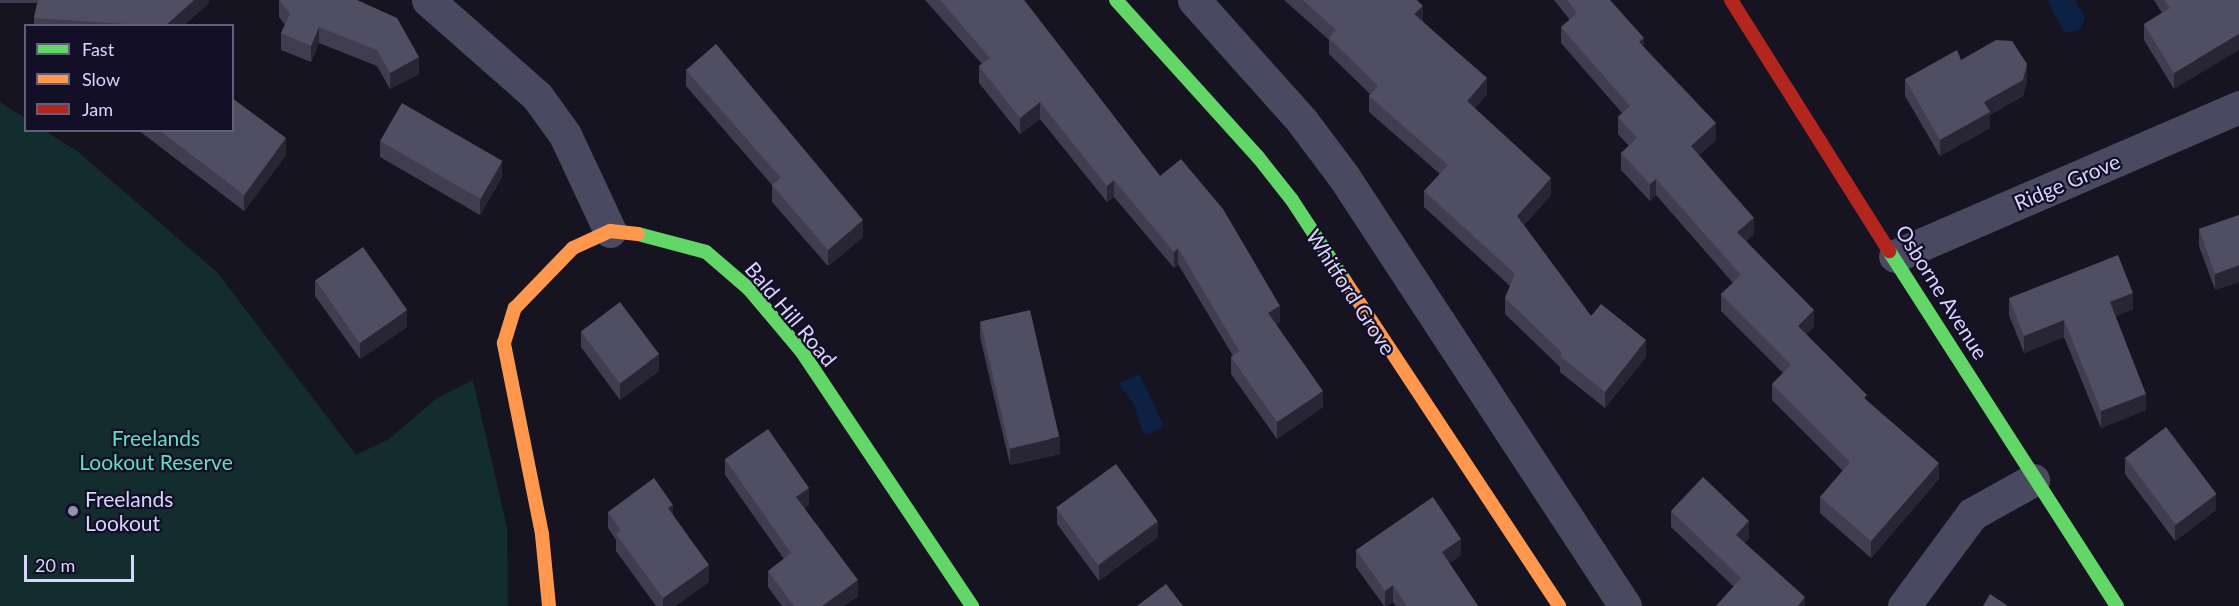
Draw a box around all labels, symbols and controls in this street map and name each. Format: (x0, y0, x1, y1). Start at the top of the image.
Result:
legend (24, 24, 234, 132)
text: Fast (82, 38, 114, 60)
text: Slow (82, 68, 120, 90)
text: Jam (82, 98, 113, 120)
street label: Ridge Grove (2010, 148, 2124, 216)
street label: Osborne Avenue (1890, 220, 1994, 364)
street label: Whitford Grove (1301, 225, 1401, 359)
street label: Bald Hill Road (740, 257, 842, 371)
park label: Freelands Lookout Reserve (79, 425, 233, 475)
place label: Freelands Lookout (85, 486, 173, 536)
marker: Freelands Lookout (66, 504, 80, 518)
scale bar (27, 543, 136, 581)
text: 20 m (35, 554, 75, 576)

